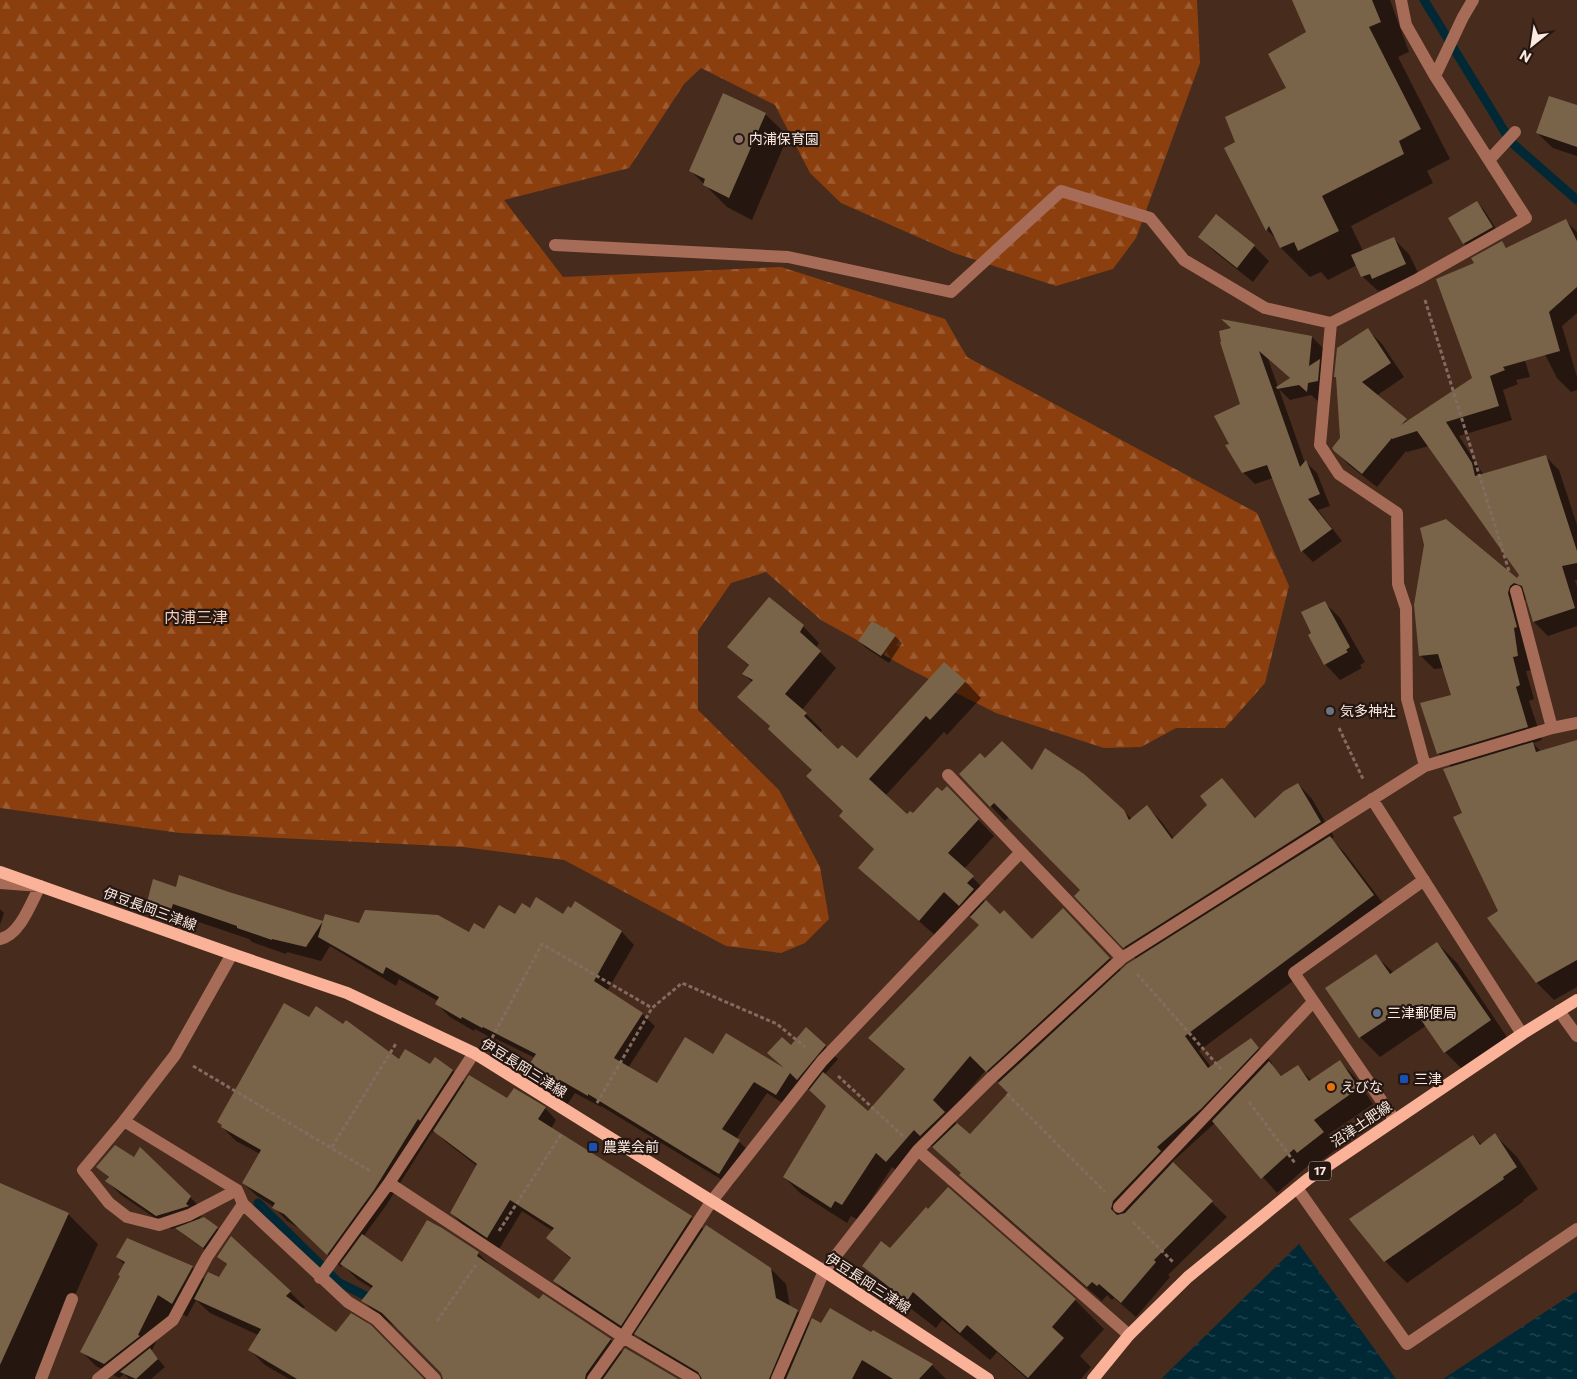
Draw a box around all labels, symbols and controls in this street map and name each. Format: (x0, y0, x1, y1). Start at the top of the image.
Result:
north arrow (1507, 20, 1557, 70)
text: N (1516, 47, 1534, 67)
place label: 内浦保育園 (749, 130, 819, 147)
marker: 内浦保育園 (733, 133, 745, 145)
district label: 内浦三津 (164, 607, 228, 626)
place label: 気多神社 (1340, 702, 1396, 719)
marker: 気多神社 (1324, 705, 1336, 717)
street label: 伊豆長岡三津線 (101, 884, 199, 933)
place label: 三津郵便局 (1387, 1004, 1457, 1021)
marker: 三津郵便局 (1371, 1007, 1383, 1019)
street label: 伊豆長岡三津線 (478, 1034, 570, 1101)
place label: 三津 (1414, 1070, 1442, 1087)
marker: 三津 (1398, 1073, 1410, 1085)
place label: えびな (1341, 1078, 1383, 1095)
marker: えびな (1325, 1081, 1337, 1093)
street label: 沼津土肥線 (1327, 1097, 1394, 1150)
place label: 農業会前 (603, 1138, 659, 1155)
marker: 農業会前 (587, 1141, 599, 1153)
road number: 17 (1309, 1162, 1331, 1180)
street label: 伊豆長岡三津線 (823, 1249, 914, 1316)

